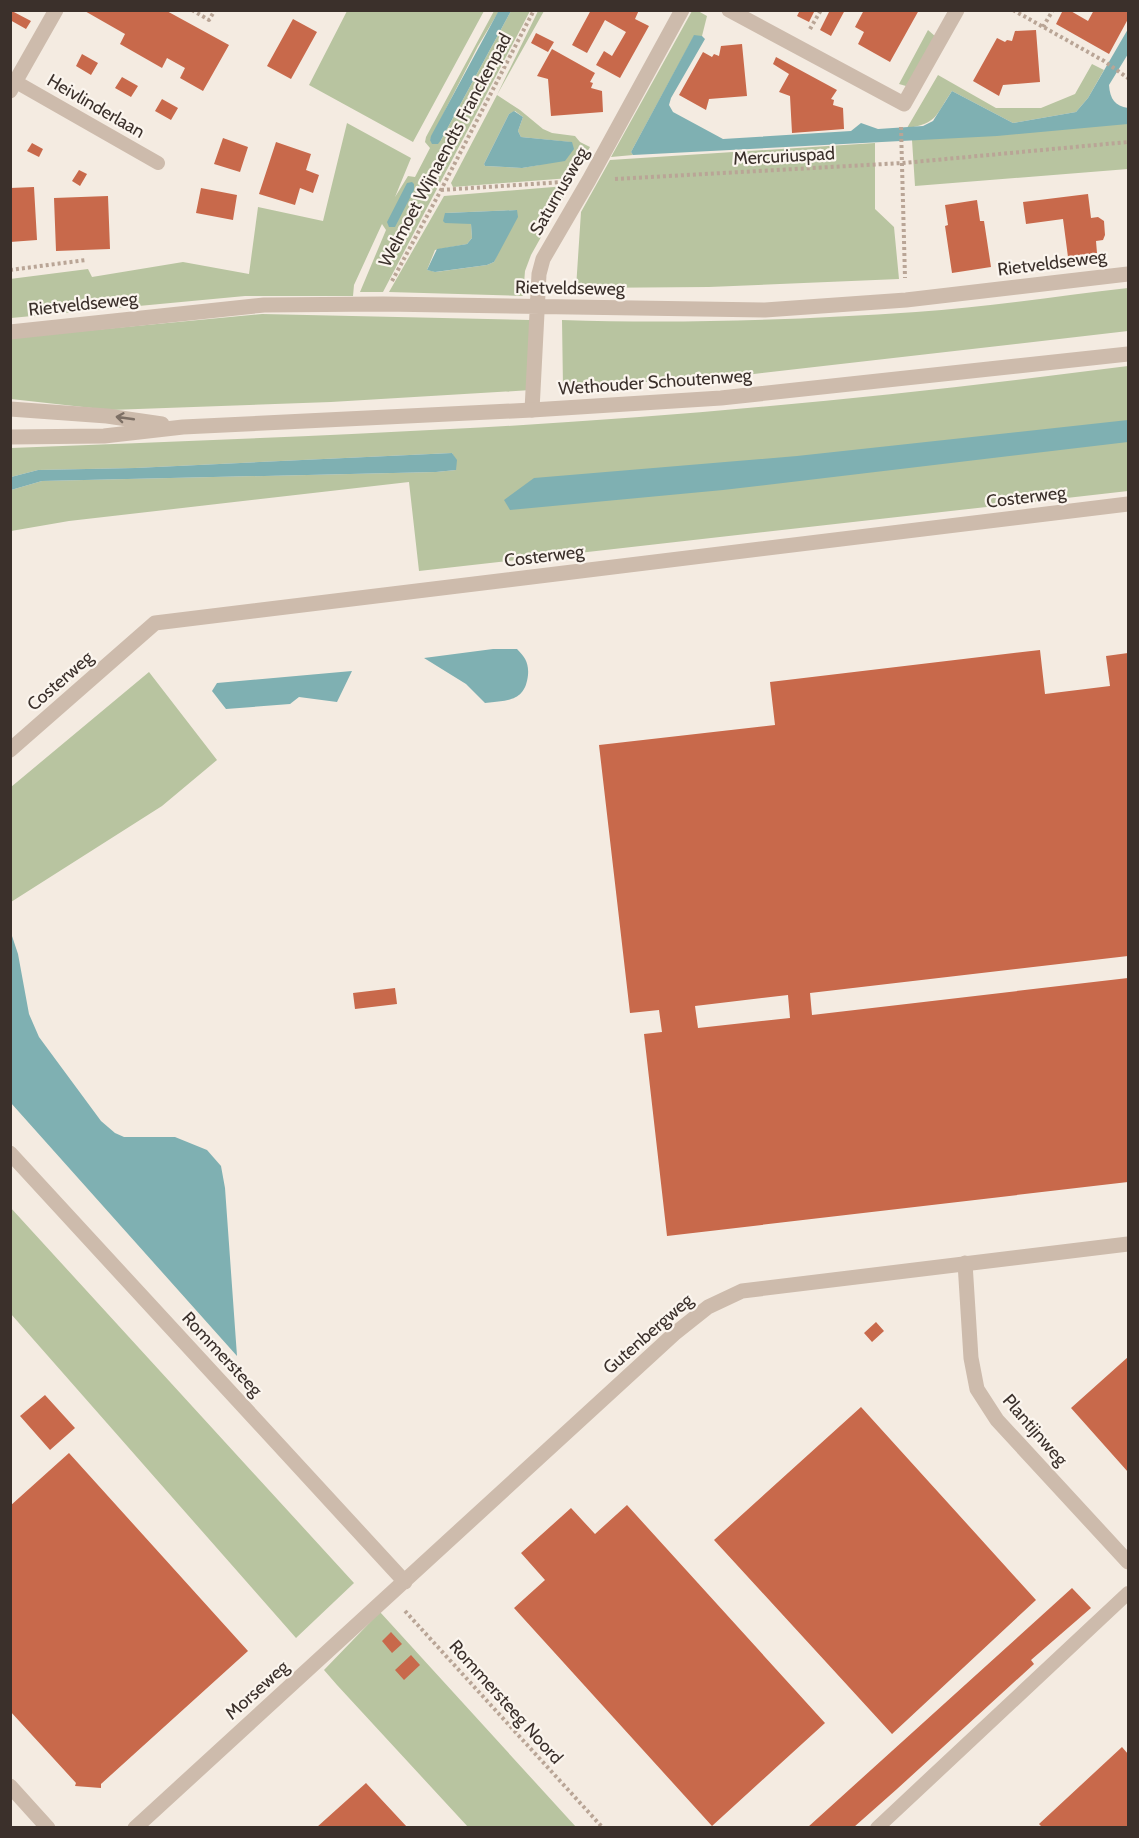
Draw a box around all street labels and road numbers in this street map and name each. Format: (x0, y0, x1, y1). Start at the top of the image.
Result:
street label: Welmoet Wijnaendts Franckenpad (374, 29, 516, 271)
street label: Heivlinderlaan (43, 69, 149, 143)
street label: Saturnusweg (525, 142, 594, 239)
street label: Mercuriuspad (733, 142, 835, 170)
street label: Rietveldseweg (996, 245, 1109, 281)
street label: Rietveldseweg (515, 276, 626, 300)
street label: Rietveldseweg (27, 287, 140, 321)
street label: Wethouder Schoutenweg (558, 364, 753, 400)
street label: Costerweg (985, 481, 1068, 513)
street label: Costerweg (503, 540, 586, 572)
street label: Costerweg (23, 646, 98, 716)
street label: Gutenbergweg (599, 1288, 698, 1379)
street label: Rommersteeg (177, 1307, 267, 1402)
street label: Plantijnweg (998, 1390, 1073, 1471)
street label: Rommersteeg Noord (444, 1635, 568, 1769)
street label: Morseweg (221, 1655, 294, 1724)

